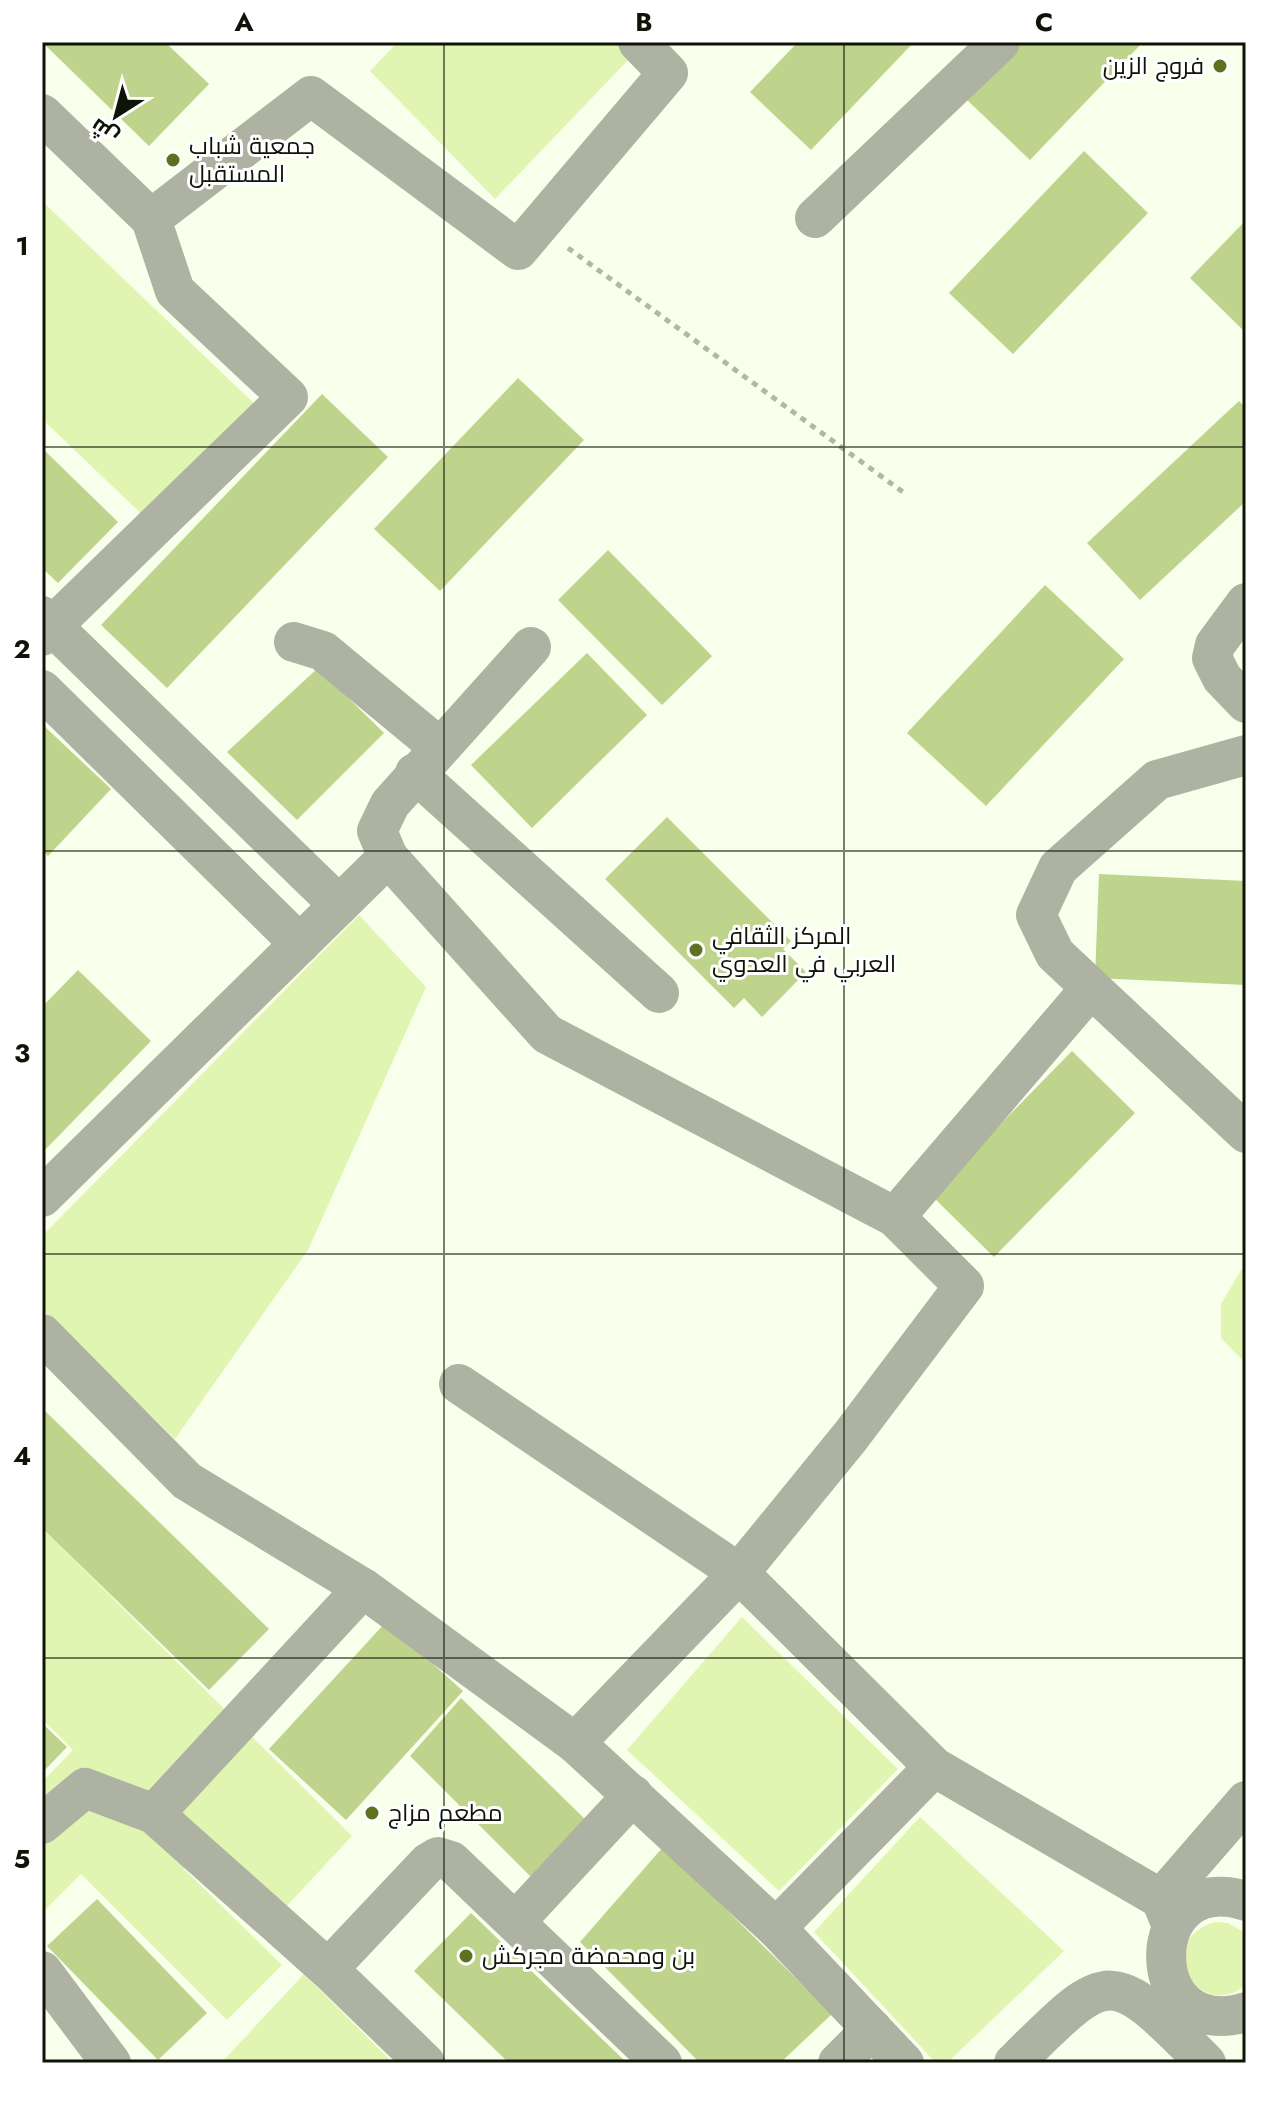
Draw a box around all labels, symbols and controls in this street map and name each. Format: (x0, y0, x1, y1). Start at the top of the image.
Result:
text: A (233, 3, 254, 41)
text: B (635, 3, 653, 41)
text: C (1035, 3, 1053, 41)
place label: فروج الزين (1103, 48, 1204, 83)
marker: فروج الزين (1211, 57, 1229, 75)
north arrow (76, 76, 156, 156)
text: ش (83, 111, 125, 153)
place label: جمعية شباب المستقبل (189, 128, 315, 191)
marker: جمعية شباب المستقبل (164, 151, 182, 169)
text: 1 (15, 227, 29, 265)
text: 2 (13, 630, 31, 668)
place label: المركز الثقافي العربي في العدوي (712, 918, 896, 983)
marker: المركز الثقافي العربي في العدوي (687, 941, 705, 959)
text: 3 (14, 1034, 30, 1072)
text: 4 (13, 1437, 31, 1475)
place label: مطعم مزاج (388, 1795, 503, 1830)
marker: مطعم مزاج (363, 1804, 381, 1822)
text: 5 (14, 1840, 30, 1878)
place label: بن ومحمضة مجركش (482, 1938, 695, 1973)
marker: بن ومحمضة مجركش (457, 1947, 475, 1965)

